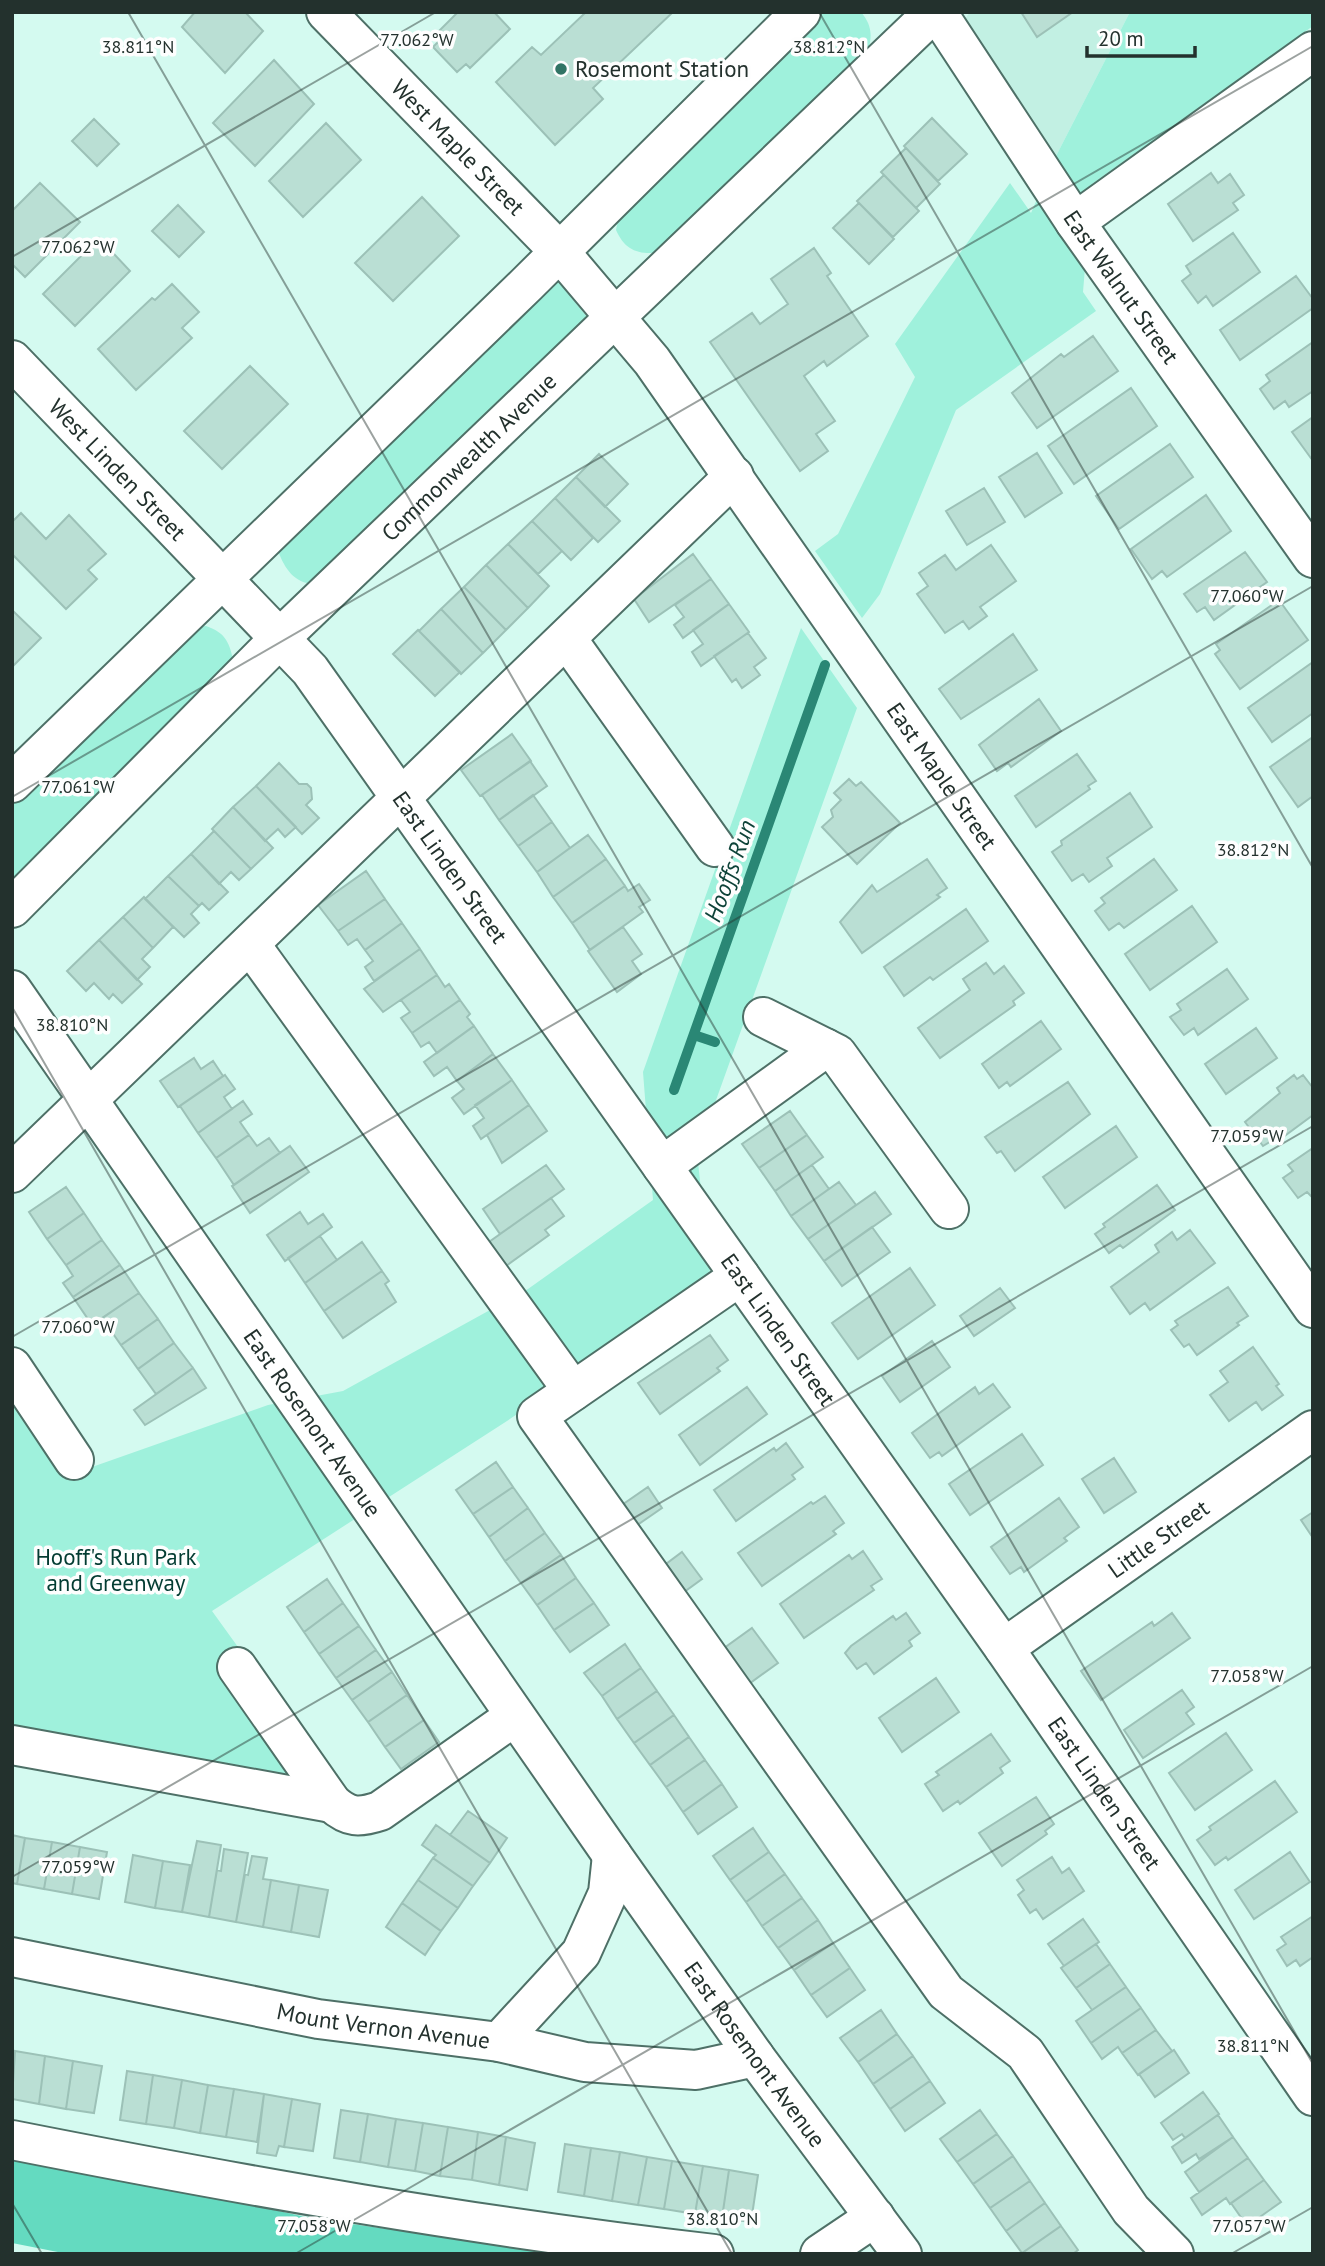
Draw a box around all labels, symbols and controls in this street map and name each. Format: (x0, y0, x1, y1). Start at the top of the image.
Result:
scale bar (1087, 14, 1196, 58)
text: 20 m (1098, 25, 1144, 52)
text: 77.062°W (380, 28, 454, 51)
text: 38.811°N (102, 35, 174, 58)
text: 38.812°N (793, 35, 865, 58)
place label: Rosemont Station (575, 54, 749, 83)
marker: Rosemont Station (553, 61, 569, 77)
street label: West Maple Street (385, 73, 531, 221)
street label: East Walnut Street (1057, 205, 1186, 369)
text: 77.062°W (41, 235, 115, 258)
street label: Commonwealth Avenue (375, 366, 562, 547)
street label: West Linden Street (43, 392, 193, 546)
text: 77.060°W (1210, 584, 1284, 607)
street label: East Maple Street (881, 697, 1004, 855)
text: 77.061°W (41, 775, 115, 798)
street label: East Linden Street (387, 785, 514, 949)
water label: Hooffs Run (697, 816, 762, 926)
text: 38.812°N (1217, 838, 1289, 861)
text: 38.810°N (36, 1013, 108, 1036)
text: 77.059°W (1210, 1124, 1284, 1147)
street label: East Linden Street (715, 1248, 843, 1411)
text: 77.060°W (41, 1315, 115, 1338)
street label: East Rosemont Avenue (237, 1323, 388, 1522)
street label: Little Street (1102, 1493, 1214, 1584)
park label: Hooff's Run Park and Greenway (35, 1542, 197, 1597)
text: 77.058°W (1210, 1664, 1284, 1687)
street label: East Linden Street (1042, 1711, 1168, 1876)
text: 77.059°W (41, 1855, 115, 1878)
street label: East Rosemont Avenue (678, 1956, 832, 2153)
street label: Mount Vernon Avenue (274, 1996, 492, 2055)
text: 38.811°N (1217, 2034, 1289, 2057)
text: 38.810°N (686, 2207, 758, 2230)
text: 77.058°W (277, 2214, 351, 2237)
text: 77.057°W (1212, 2214, 1286, 2237)

